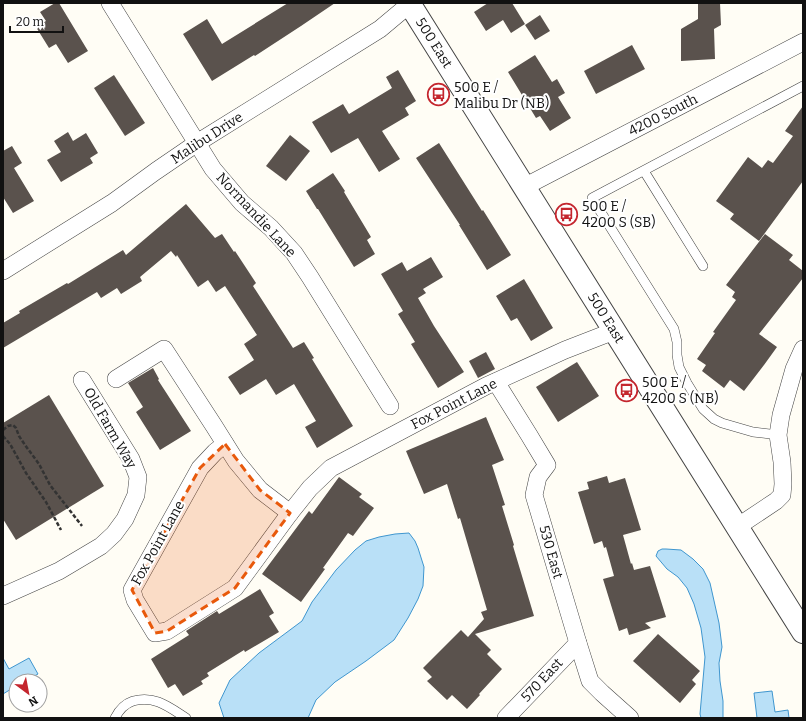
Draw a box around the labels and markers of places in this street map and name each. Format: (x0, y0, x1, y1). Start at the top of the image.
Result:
place label: 500 E / Malibu Dr (NB) (454, 79, 549, 112)
bus stop icon: 500 E / Malibu Dr (NB) (426, 82, 452, 108)
place label: 500 E / 4200 S (SB) (582, 198, 656, 231)
bus stop icon: 500 E / 4200 S (SB) (554, 201, 580, 227)
place label: 500 E / 4200 S (NB) (642, 374, 718, 407)
bus stop icon: 500 E / 4200 S (NB) (613, 377, 639, 403)

